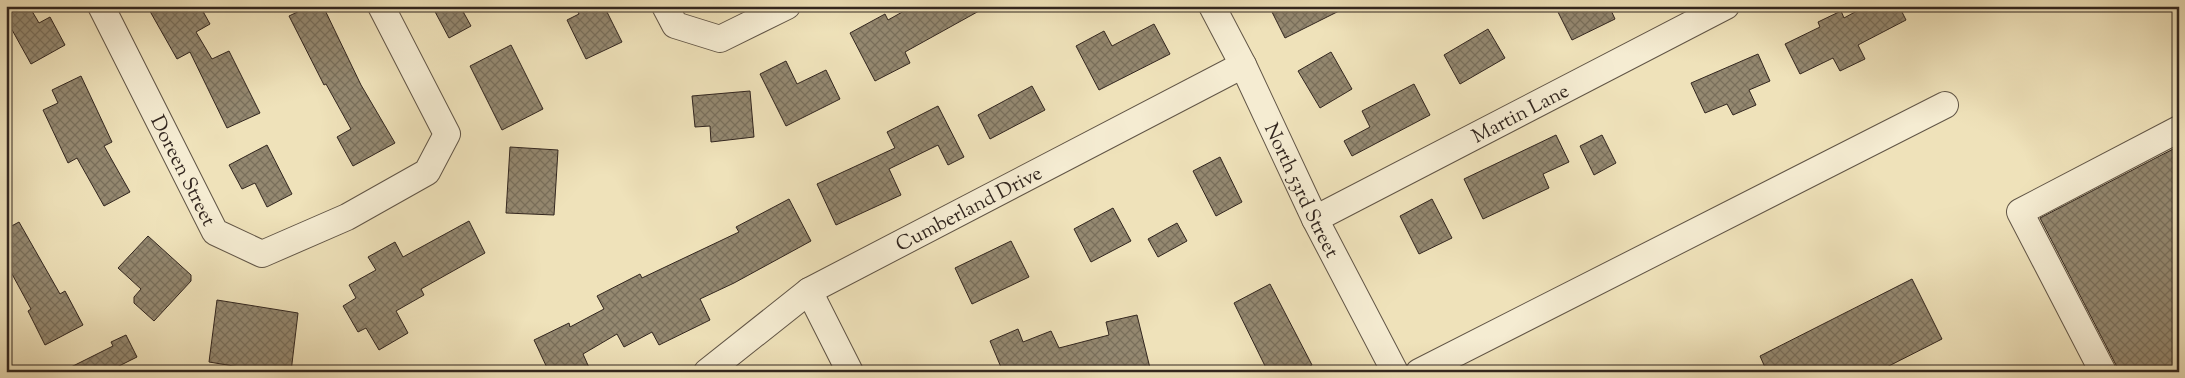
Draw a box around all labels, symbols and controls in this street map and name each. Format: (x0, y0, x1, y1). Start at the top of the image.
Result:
street label: Martin Lane (1468, 78, 1575, 152)
street label: Doreen Street (142, 111, 222, 232)
street label: North 53rd Street (1255, 119, 1345, 264)
street label: Cumberland Drive (891, 160, 1048, 260)

